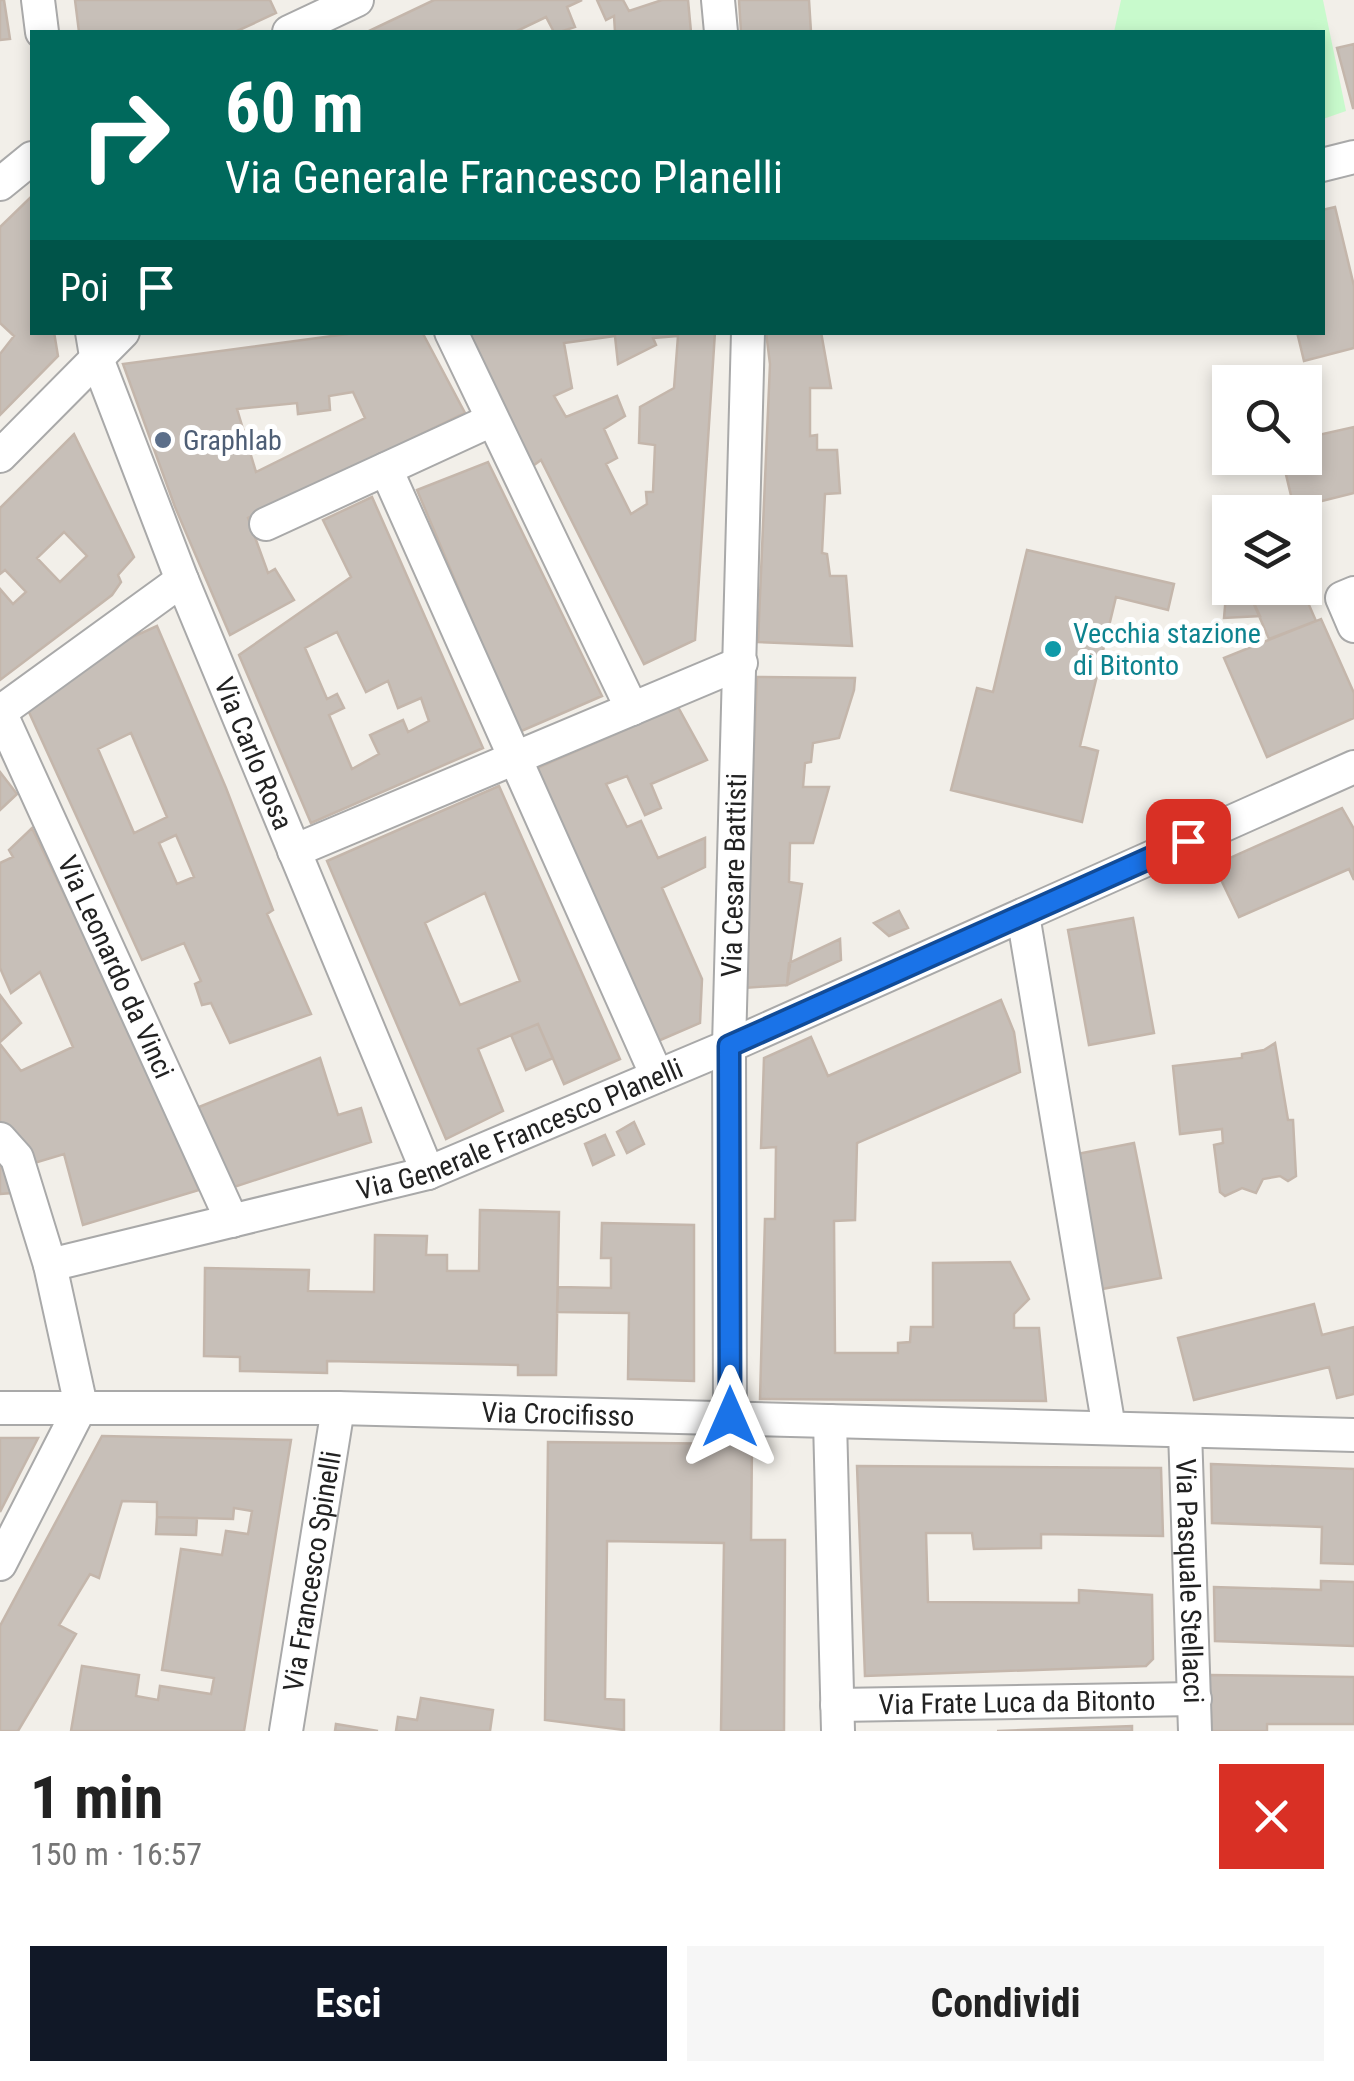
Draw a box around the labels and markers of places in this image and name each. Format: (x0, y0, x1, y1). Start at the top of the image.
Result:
place label: Graphlab (183, 424, 282, 457)
marker: Graphlab (152, 429, 174, 451)
place label: Vecchia stazione di Bitonto (1073, 617, 1261, 682)
marker: Vecchia stazione di Bitonto (1042, 638, 1064, 660)
pin (1146, 799, 1231, 884)

